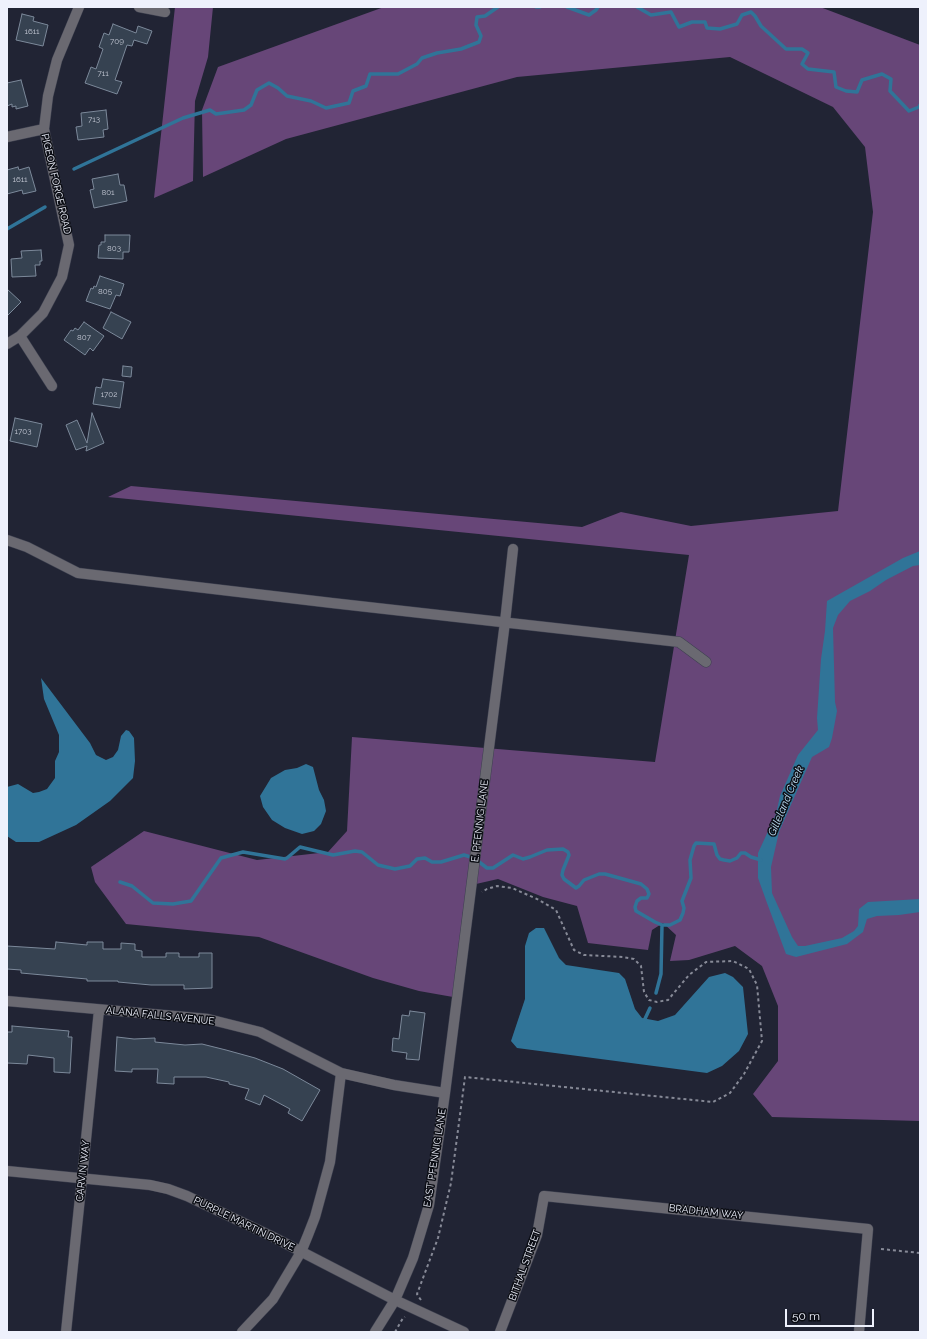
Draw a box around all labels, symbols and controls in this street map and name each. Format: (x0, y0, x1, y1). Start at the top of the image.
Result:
house number: 1611 (24, 27, 40, 37)
house number: 709 (110, 37, 124, 47)
house number: 711 (97, 69, 109, 79)
house number: 713 (88, 115, 100, 125)
street label: PIGEON FORGE ROAD (39, 133, 73, 235)
house number: 1611 (12, 175, 28, 185)
house number: 801 (101, 188, 115, 198)
house number: 803 (107, 244, 121, 254)
house number: 805 (98, 287, 112, 297)
house number: 807 (77, 333, 91, 343)
house number: 1702 (101, 390, 117, 400)
house number: 1703 (15, 427, 31, 437)
water label: Gilleland Creek (765, 764, 807, 838)
street label: E. PFENNIG LANE (469, 779, 491, 863)
street label: ALANA FALLS AVENUE (105, 1004, 215, 1028)
street label: EAST PFENNIG LANE (421, 1108, 449, 1208)
street label: CARVIN WAY (74, 1140, 92, 1202)
street label: PURPLE MARTIN DRIVE (192, 1194, 296, 1254)
street label: BRADHAM WAY (668, 1202, 744, 1222)
street label: BITHAL STREET (507, 1228, 543, 1302)
scale bar (787, 1301, 876, 1327)
text: 50 m (792, 1309, 820, 1323)

